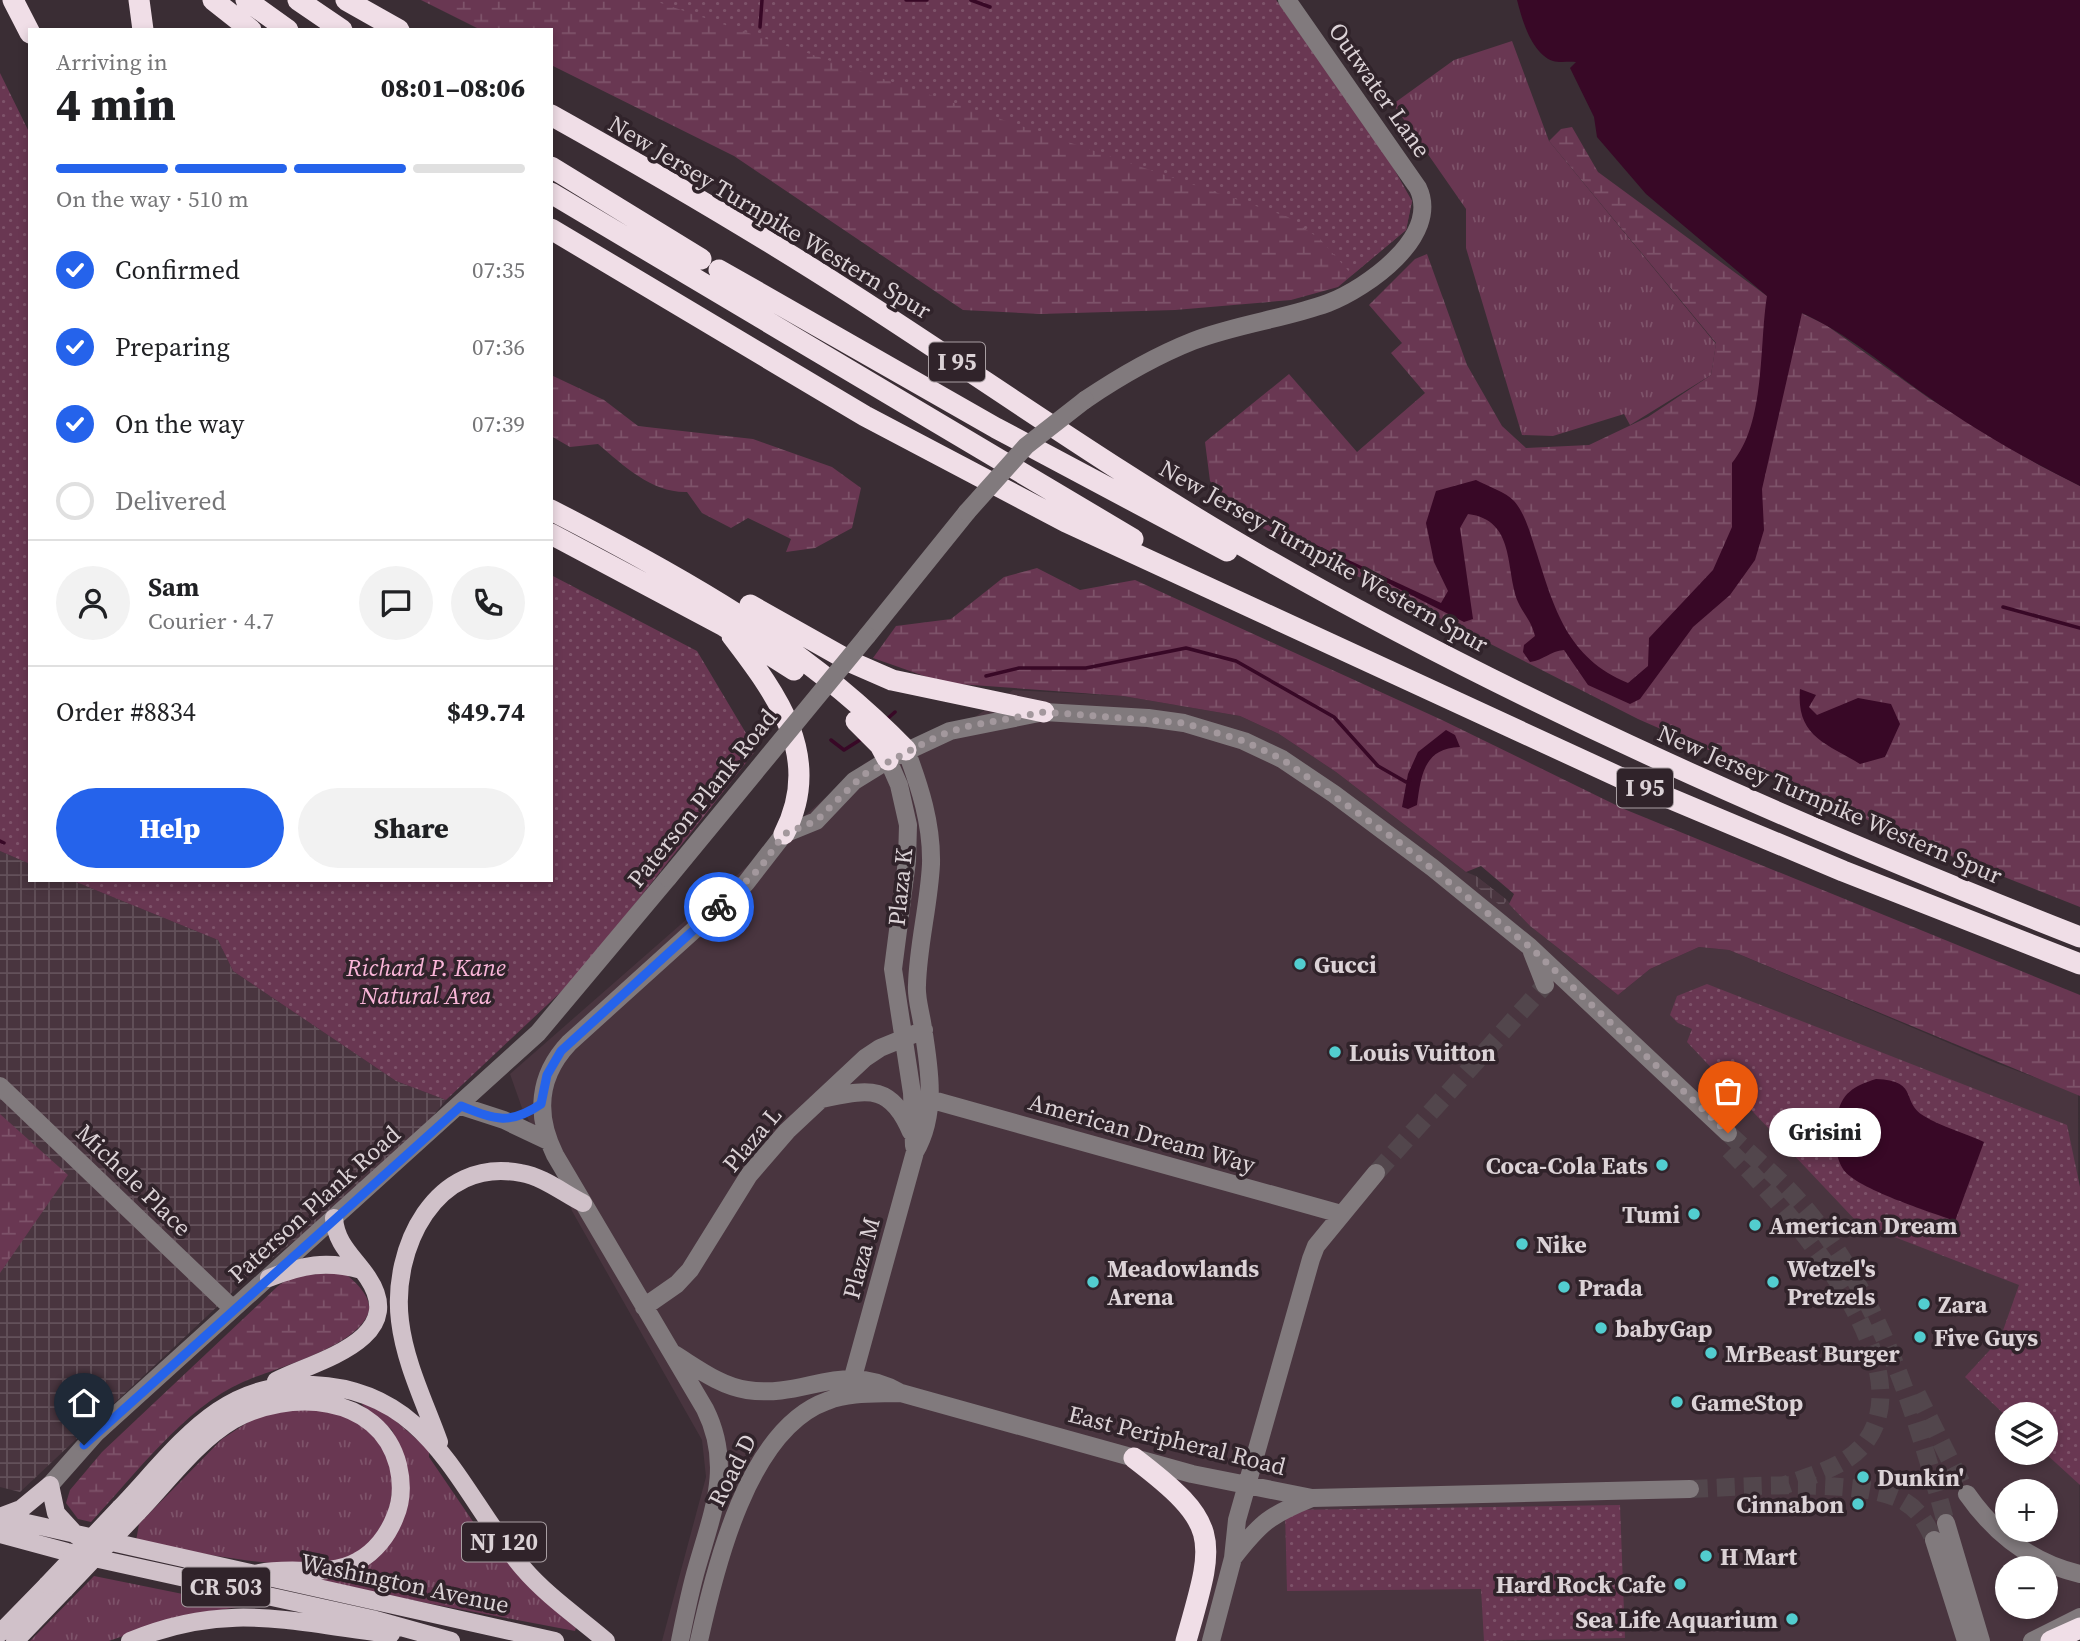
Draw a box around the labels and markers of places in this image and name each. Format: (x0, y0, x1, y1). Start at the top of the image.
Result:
place label: Gucci (1314, 948, 1377, 981)
marker: Gucci (1292, 956, 1308, 972)
place label: Louis Vuitton (1349, 1036, 1496, 1069)
marker: Louis Vuitton (1327, 1044, 1343, 1060)
pin (1698, 1061, 1758, 1133)
callout: Grisini (1770, 1108, 1882, 1158)
place label: Coca-Cola Eats (1486, 1149, 1648, 1182)
marker: Coca-Cola Eats (1654, 1157, 1670, 1173)
place label: Tumi (1622, 1198, 1680, 1231)
marker: Tumi (1686, 1206, 1702, 1222)
place label: American Dream (1769, 1209, 1958, 1242)
marker: American Dream (1747, 1217, 1763, 1233)
place label: Nike (1536, 1228, 1587, 1261)
marker: Nike (1514, 1236, 1530, 1252)
place label: Meadowlands Arena (1107, 1252, 1259, 1313)
place label: Wetzel's Pretzels (1787, 1252, 1876, 1313)
place label: Prada (1578, 1271, 1643, 1304)
marker: Meadowlands Arena (1085, 1274, 1101, 1290)
marker: Wetzel's Pretzels (1765, 1274, 1781, 1290)
marker: Prada (1556, 1279, 1572, 1295)
place label: Zara (1938, 1288, 1988, 1321)
marker: Zara (1916, 1296, 1932, 1312)
place label: babyGap (1615, 1312, 1712, 1345)
marker: babyGap (1593, 1320, 1609, 1336)
place label: Five Guys (1934, 1321, 2038, 1354)
marker: Five Guys (1912, 1329, 1928, 1345)
place label: MrBeast Burger (1725, 1337, 1900, 1370)
marker: MrBeast Burger (1703, 1345, 1719, 1361)
pin (54, 1373, 114, 1445)
place label: GameStop (1691, 1386, 1803, 1419)
marker: GameStop (1669, 1394, 1685, 1410)
place label: Dunkin' (1877, 1461, 1964, 1494)
marker: Dunkin' (1855, 1469, 1871, 1485)
place label: Cinnabon (1736, 1488, 1844, 1521)
marker: Cinnabon (1850, 1496, 1866, 1512)
place label: H Mart (1720, 1540, 1798, 1573)
marker: H Mart (1698, 1548, 1714, 1564)
place label: Hard Rock Cafe (1496, 1568, 1666, 1601)
marker: Hard Rock Cafe (1672, 1576, 1688, 1592)
place label: Sea Life Aquarium (1575, 1603, 1778, 1636)
marker: Sea Life Aquarium (1784, 1611, 1800, 1627)

